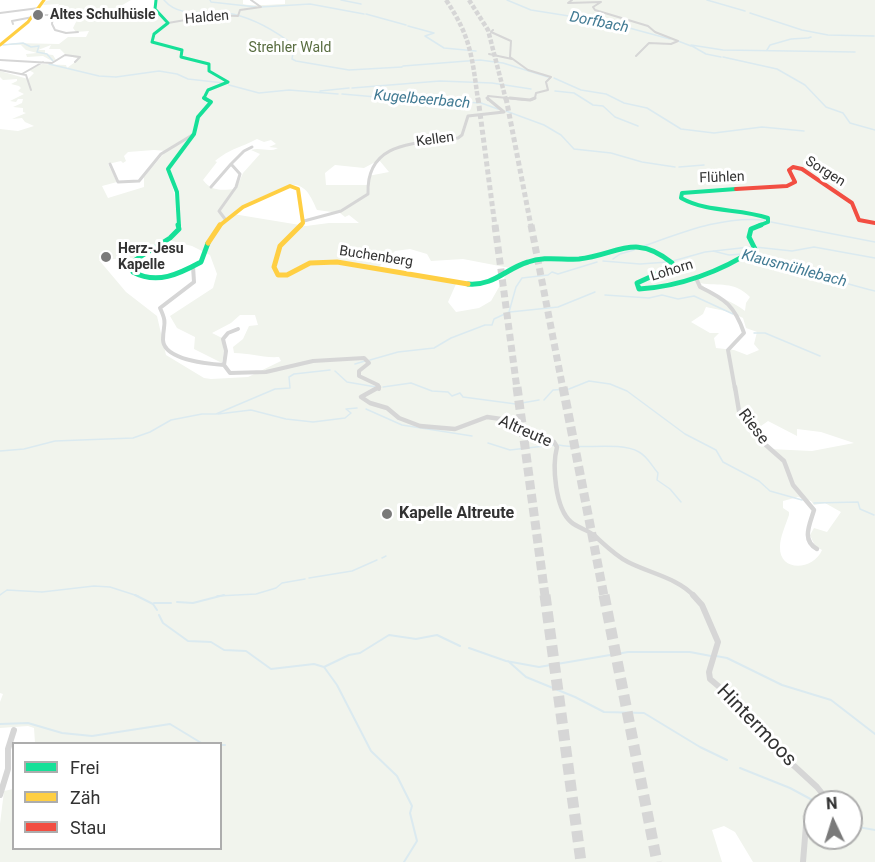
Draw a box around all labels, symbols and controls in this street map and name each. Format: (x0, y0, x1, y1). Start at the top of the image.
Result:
place label: Altes Schulhüsle (50, 7, 156, 23)
marker: Altes Schulhüsle (31, 8, 45, 22)
street label: Halden (184, 8, 230, 28)
water label: Dorfbach (568, 8, 630, 38)
park label: Strehler Wald (249, 40, 331, 56)
water label: Kugelbeerbach (373, 87, 471, 113)
street label: Kellen (415, 129, 455, 151)
street label: Sorgen (802, 153, 848, 191)
street label: Flühlen (699, 169, 745, 187)
place label: Herz-Jesu Kapelle (118, 241, 184, 274)
street label: Buchenberg (338, 243, 414, 271)
water label: Klausmühlebach (740, 246, 848, 292)
marker: Herz-Jesu Kapelle (99, 250, 113, 264)
street label: Lohorn (649, 257, 695, 285)
street label: Riese (734, 406, 772, 448)
street label: Altreute (496, 412, 554, 452)
place label: Kapelle Altreute (399, 504, 514, 524)
marker: Kapelle Altreute (380, 507, 394, 521)
street label: Hintermoos (711, 680, 801, 772)
legend (12, 742, 222, 850)
text: Frei (70, 757, 100, 778)
text: Zäh (70, 787, 101, 808)
north arrow (803, 790, 863, 850)
text: N (826, 794, 838, 813)
text: Stau (70, 817, 106, 838)

